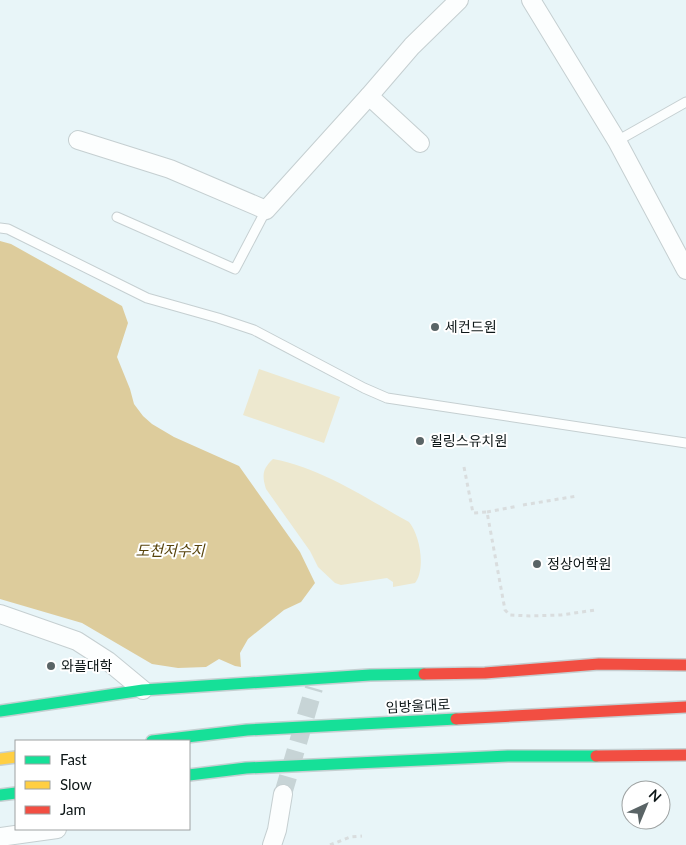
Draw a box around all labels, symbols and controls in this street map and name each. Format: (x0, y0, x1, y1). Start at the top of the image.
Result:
place label: 세컨드원 (445, 318, 497, 335)
marker: 세컨드원 (429, 321, 441, 333)
place label: 윌링스유치원 (430, 432, 507, 449)
marker: 윌링스유치원 (414, 435, 426, 447)
water label: 도천저수지 (135, 541, 206, 559)
place label: 정상어학원 (547, 555, 611, 572)
marker: 정상어학원 (531, 558, 543, 570)
place label: 와플대학 (61, 657, 113, 674)
marker: 와플대학 (45, 660, 57, 672)
street label: 임방울대로 (385, 695, 451, 716)
legend (15, 740, 190, 830)
text: Fast (60, 750, 87, 768)
text: Slow (60, 775, 92, 793)
north arrow (621, 780, 671, 830)
text: N (646, 785, 665, 805)
text: Jam (60, 800, 86, 818)

